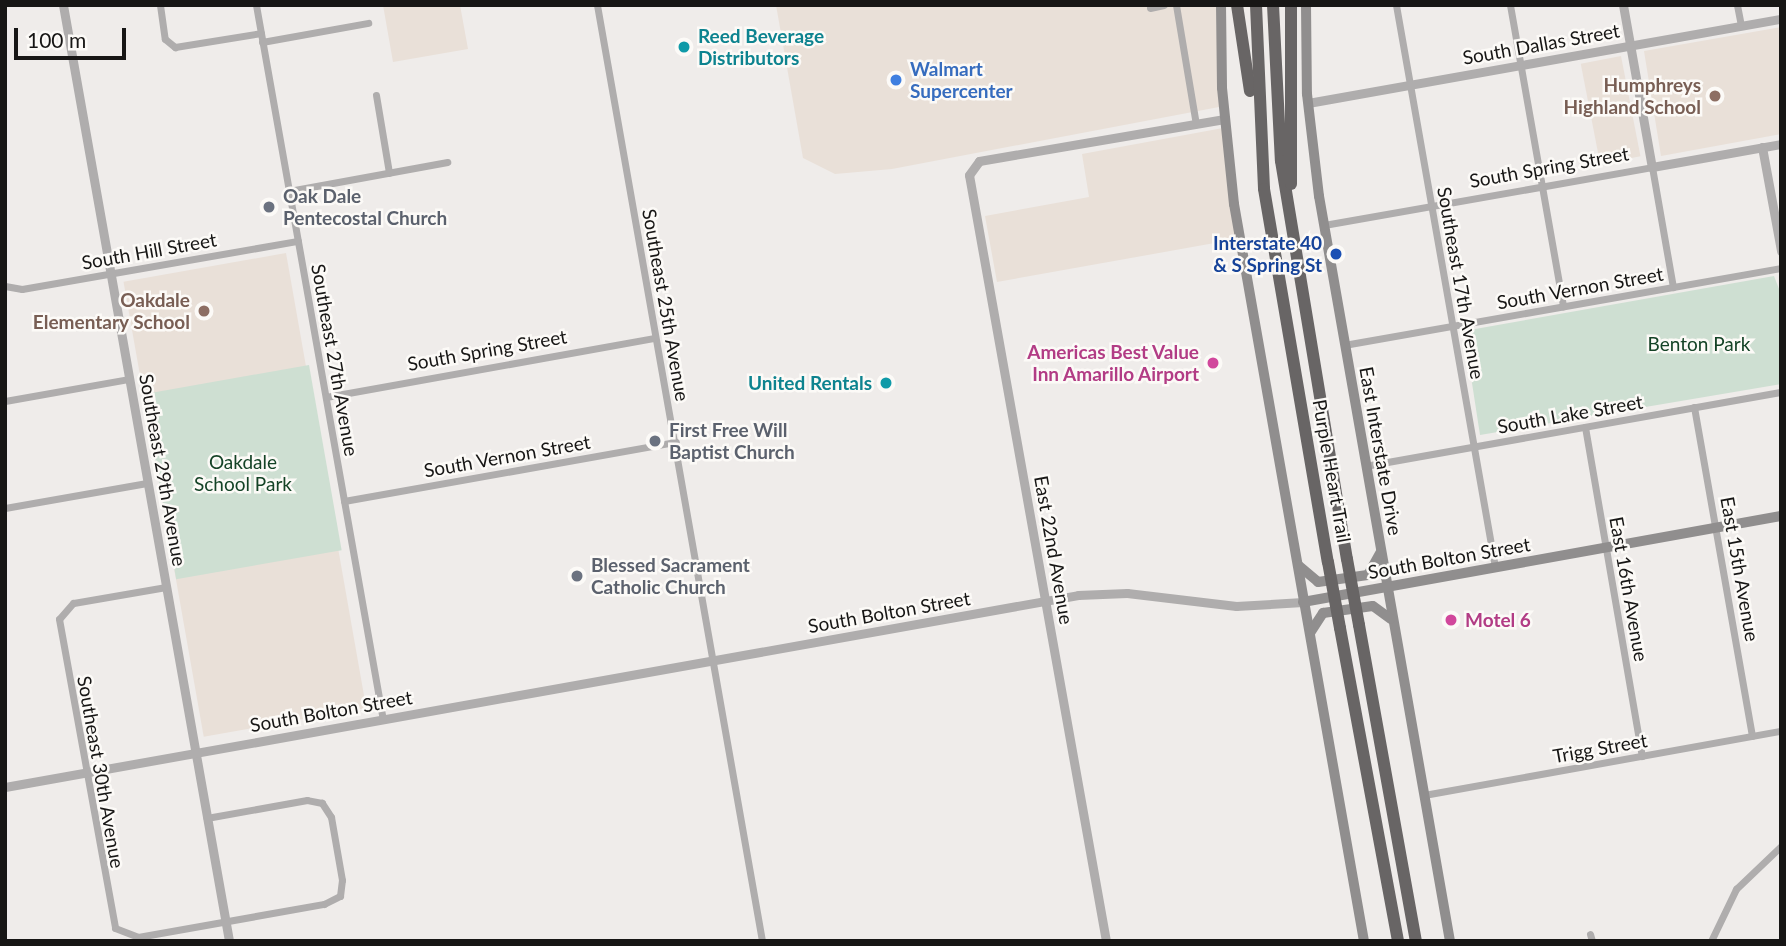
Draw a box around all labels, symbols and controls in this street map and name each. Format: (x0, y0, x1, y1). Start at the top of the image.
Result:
scale bar (18, 14, 130, 58)
street label: South Dallas Street (1461, 19, 1621, 69)
place label: Reed Beverage Distributors (698, 25, 824, 69)
text: 100 m (27, 27, 86, 52)
marker: Reed Beverage Distributors (676, 39, 692, 55)
place label: Walmart Supercenter (910, 58, 1013, 102)
marker: Walmart Supercenter (888, 72, 904, 88)
place label: Humphreys Highland School (1564, 74, 1701, 118)
marker: Humphreys Highland School (1707, 88, 1723, 104)
street label: South Spring Street (1468, 142, 1630, 192)
place label: Oak Dale Pentecostal Church (283, 185, 447, 229)
street label: Southeast 17th Avenue (1433, 185, 1489, 381)
marker: Oak Dale Pentecostal Church (261, 199, 277, 215)
street label: Southeast 25th Avenue (638, 207, 694, 403)
street label: South Hill Street (80, 228, 218, 274)
place label: Interstate 40 & S Spring St (1213, 232, 1322, 276)
marker: Interstate 40 & S Spring St (1328, 246, 1344, 262)
street label: Southeast 27th Avenue (307, 262, 363, 458)
street label: South Vernon Street (1495, 262, 1665, 314)
place label: Oakdale Elementary School (32, 289, 190, 333)
marker: Oakdale Elementary School (196, 303, 212, 319)
street label: South Spring Street (406, 325, 568, 375)
park label: Benton Park (1648, 333, 1750, 355)
place label: Americas Best Value Inn Amarillo Airport (1027, 341, 1199, 385)
marker: Americas Best Value Inn Amarillo Airport (1205, 355, 1221, 371)
street label: East Interstate Drive (1355, 365, 1407, 537)
street label: Southeast 29th Avenue (135, 372, 191, 568)
place label: United Rentals (748, 372, 872, 394)
marker: United Rentals (878, 375, 894, 391)
street label: South Lake Street (1496, 390, 1644, 438)
street label: Purple Heart Trail (1308, 397, 1356, 545)
place label: First Free Will Baptist Church (669, 419, 795, 463)
street label: South Vernon Street (422, 430, 592, 482)
marker: First Free Will Baptist Church (647, 433, 663, 449)
park label: Oakdale School Park (194, 451, 292, 495)
street label: East 22nd Avenue (1030, 474, 1078, 626)
street label: East 15th Avenue (1716, 494, 1764, 644)
street label: East 16th Avenue (1605, 514, 1653, 664)
street label: South Bolton Street (1366, 533, 1532, 583)
place label: Blessed Sacrament Catholic Church (591, 554, 750, 598)
marker: Blessed Sacrament Catholic Church (569, 568, 585, 584)
street label: South Bolton Street (806, 587, 972, 637)
place label: Motel 6 (1465, 609, 1531, 631)
marker: Motel 6 (1443, 612, 1459, 628)
street label: Southeast 30th Avenue (73, 674, 129, 870)
street label: South Bolton Street (248, 686, 414, 736)
street label: Trigg Street (1551, 729, 1649, 767)

